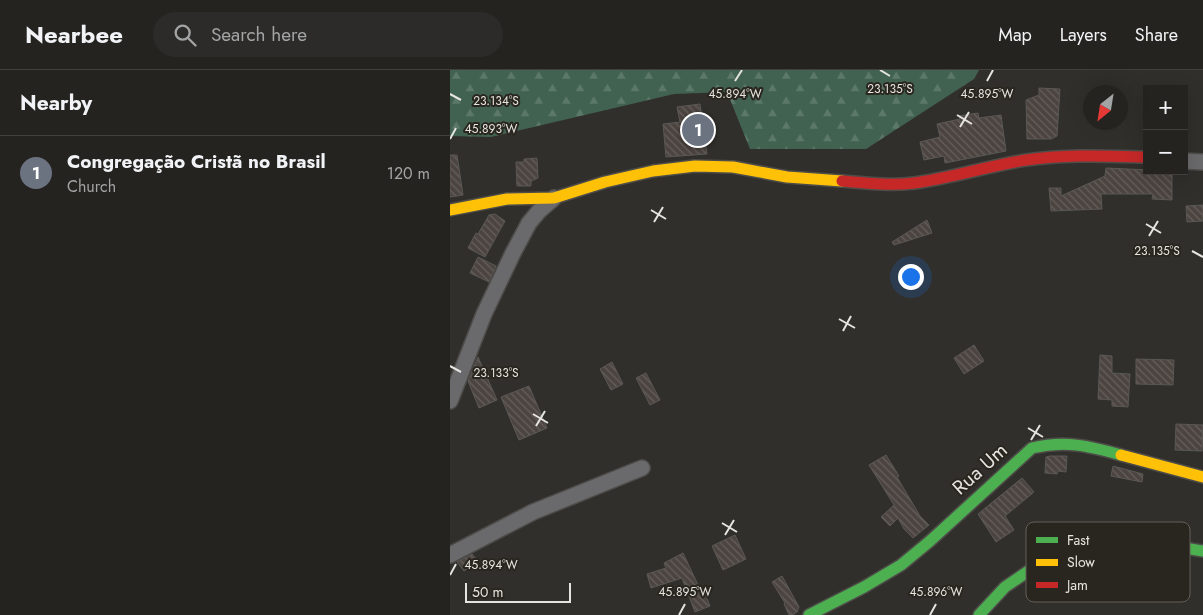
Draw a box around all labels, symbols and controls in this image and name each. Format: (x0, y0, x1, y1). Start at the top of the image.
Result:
search box (153, 12, 503, 57)
text: Nearbee (25, 17, 123, 52)
icon: search (171, 21, 199, 49)
text: Search here (211, 21, 307, 48)
text: Map (998, 22, 1032, 48)
text: Layers (1060, 22, 1107, 48)
text: Share (1135, 22, 1178, 48)
text: 23.135°S (867, 80, 913, 98)
text: 45.894°W (708, 85, 762, 103)
text: 45.895°W (961, 85, 1014, 103)
north arrow (1083, 85, 1128, 130)
map controls (1143, 85, 1188, 175)
button: + (1143, 85, 1188, 130)
text: Nearby (20, 88, 92, 118)
text: 23.134°S (473, 92, 519, 110)
pin: 1 (682, 111, 714, 149)
text: 45.893°W (465, 120, 517, 138)
button: − (1143, 130, 1188, 175)
text: Congregação Cristã no Brasil (67, 148, 326, 175)
text: 1 (32, 162, 40, 185)
text: 120 m (387, 162, 430, 185)
text: Church (67, 175, 116, 198)
text: 23.135°S (1134, 242, 1180, 260)
your location (898, 264, 924, 290)
text: 23.133°S (473, 364, 519, 382)
street label: Rua Um (946, 436, 1014, 502)
legend (1026, 522, 1190, 602)
text: Fast (1067, 530, 1090, 550)
text: Slow (1067, 552, 1095, 572)
text: 45.894°W (464, 556, 518, 574)
text: Jam (1065, 575, 1088, 595)
scale bar (465, 580, 571, 603)
text: 50 m (472, 582, 503, 602)
text: 45.895°W (659, 583, 712, 601)
text: 45.896°W (910, 583, 963, 601)

